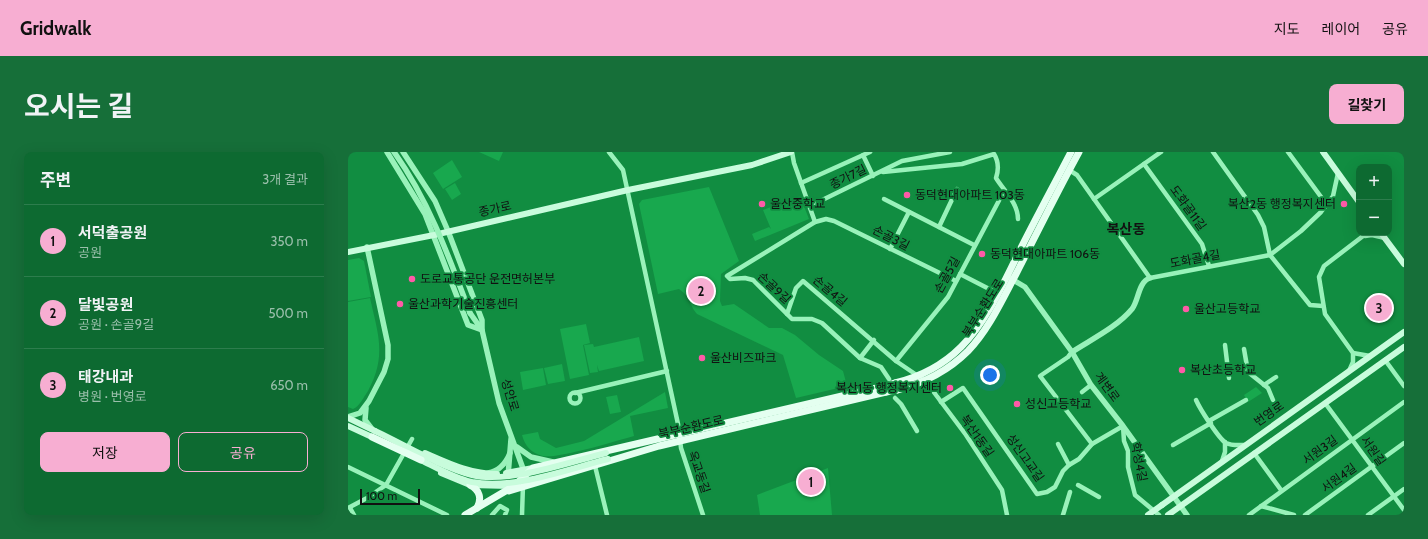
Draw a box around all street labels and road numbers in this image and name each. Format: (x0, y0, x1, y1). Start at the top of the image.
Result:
street label: 종가7길 (827, 161, 869, 192)
street label: 도화골11길 (1167, 182, 1210, 233)
street label: 종가로 (477, 197, 513, 220)
street label: 손골3길 (870, 222, 912, 253)
street label: 도화골4길 (1168, 246, 1221, 271)
street label: 손골5길 (930, 254, 963, 296)
street label: 손골9길 (755, 269, 794, 307)
street label: 손골4길 (810, 272, 850, 309)
street label: 북부순환도로 (959, 276, 1006, 340)
street label: 계변로 (1092, 369, 1123, 405)
street label: 성안로 (498, 377, 522, 413)
street label: 번영로 (1251, 398, 1287, 429)
street label: 북부순환도로 (657, 412, 725, 441)
street label: 복산1동길 (957, 412, 997, 460)
street label: 성신고교길 (1003, 431, 1047, 485)
street label: 서원3길 (1299, 432, 1340, 467)
street label: 서원길 (1358, 433, 1389, 469)
street label: 학성4길 (1128, 441, 1151, 483)
street label: 옥교동길 (685, 449, 714, 495)
street label: 서원4길 (1318, 460, 1359, 495)

